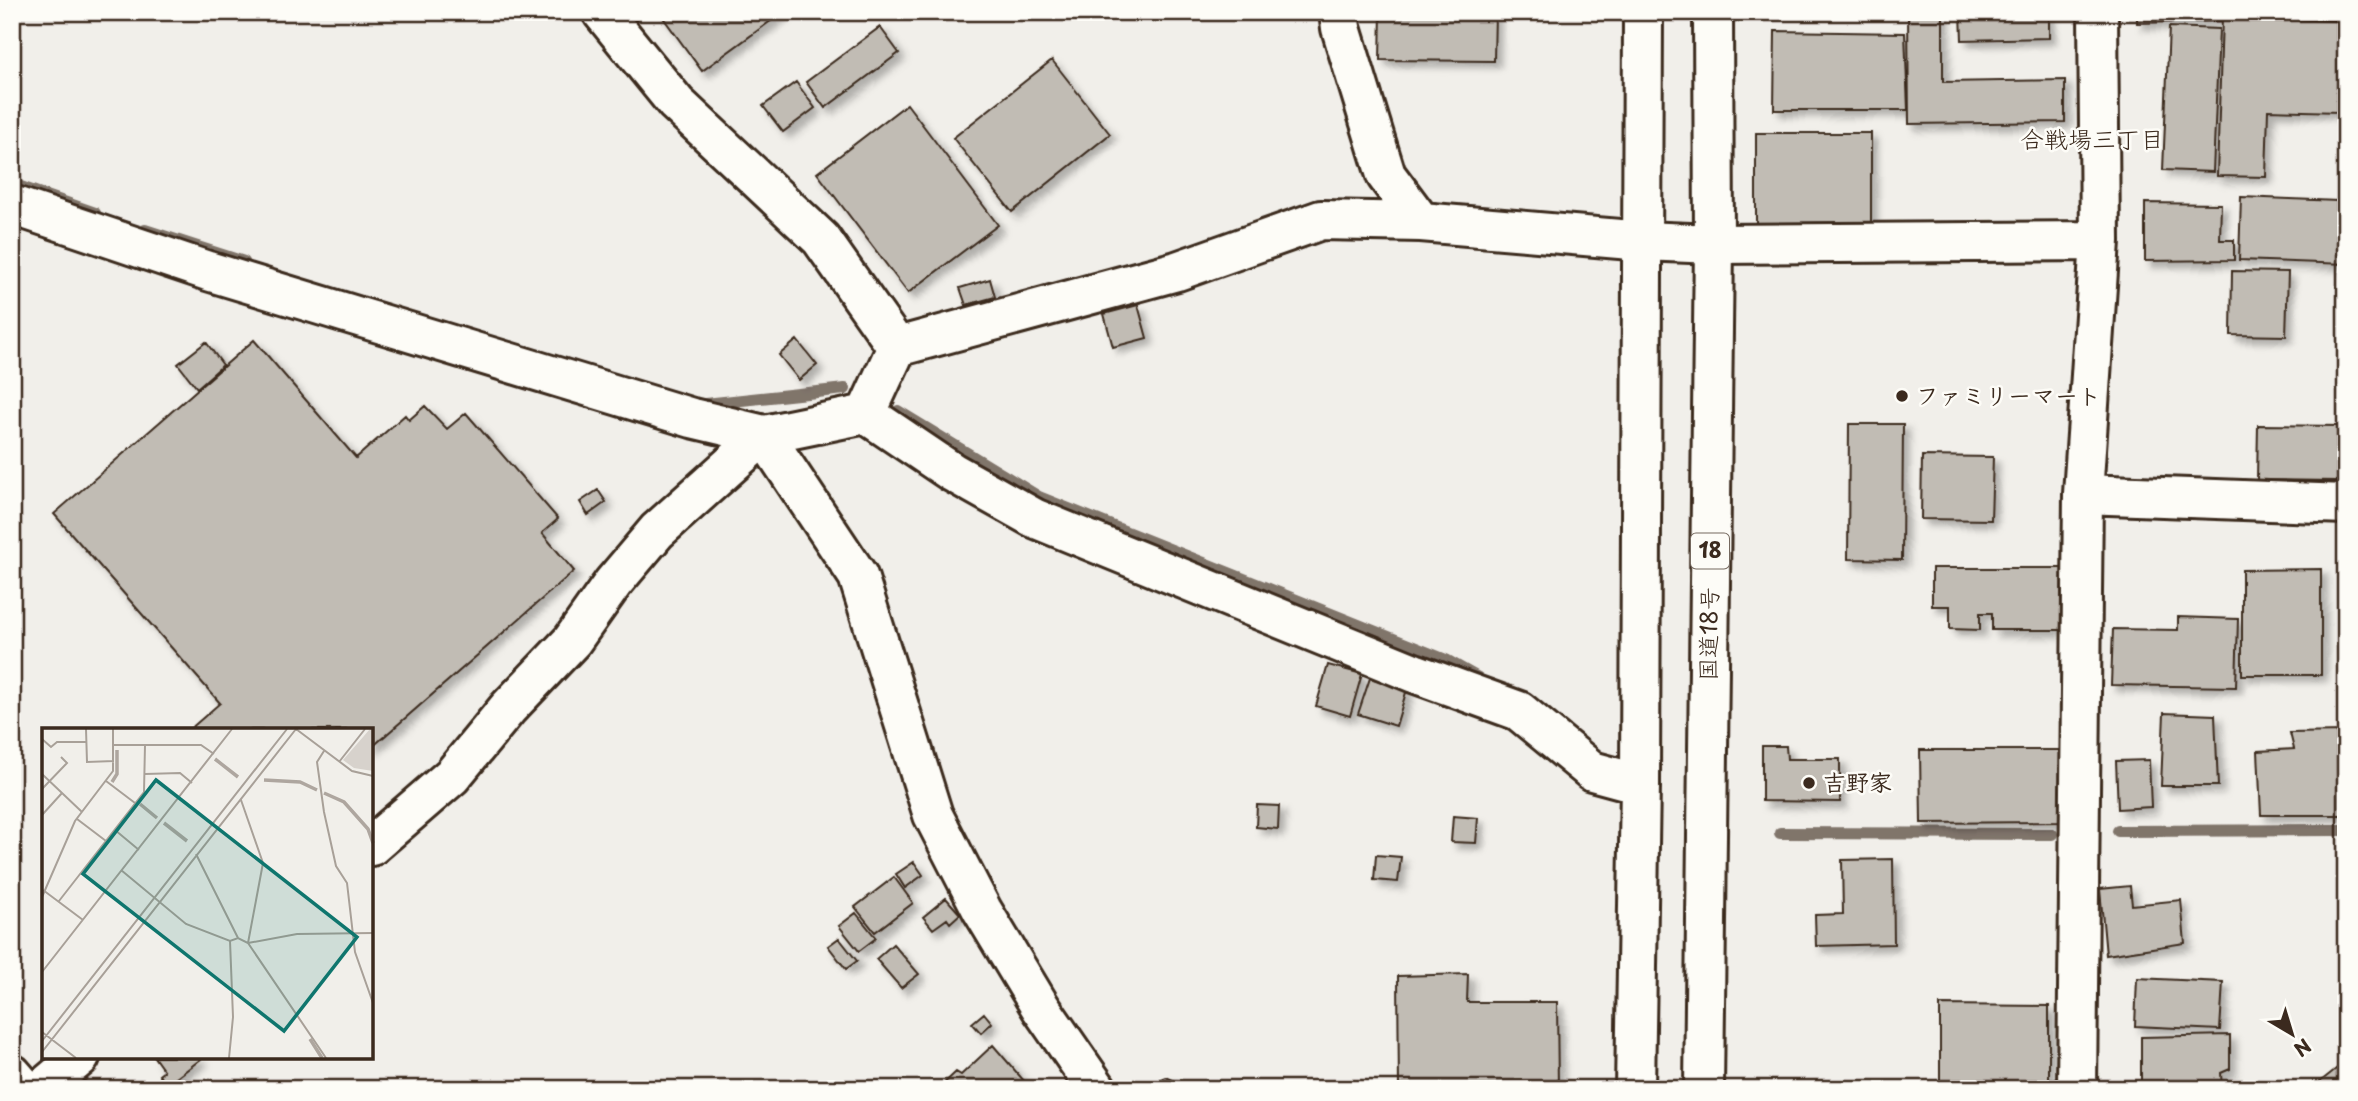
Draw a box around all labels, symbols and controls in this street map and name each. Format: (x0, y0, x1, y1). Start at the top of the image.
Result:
district label: 合戦場三丁目 (2020, 120, 2164, 156)
place label: ファミリーマート (1916, 377, 2101, 412)
marker: ファミリーマート (1894, 388, 1910, 404)
road number: 18 (1691, 534, 1729, 568)
street label: 国道18号 (1689, 587, 1726, 681)
inset map (42, 728, 373, 1059)
place label: 吉野家 (1823, 764, 1892, 799)
marker: 吉野家 (1801, 775, 1817, 791)
north arrow (2256, 1000, 2326, 1070)
text: N (2289, 1033, 2318, 1064)

